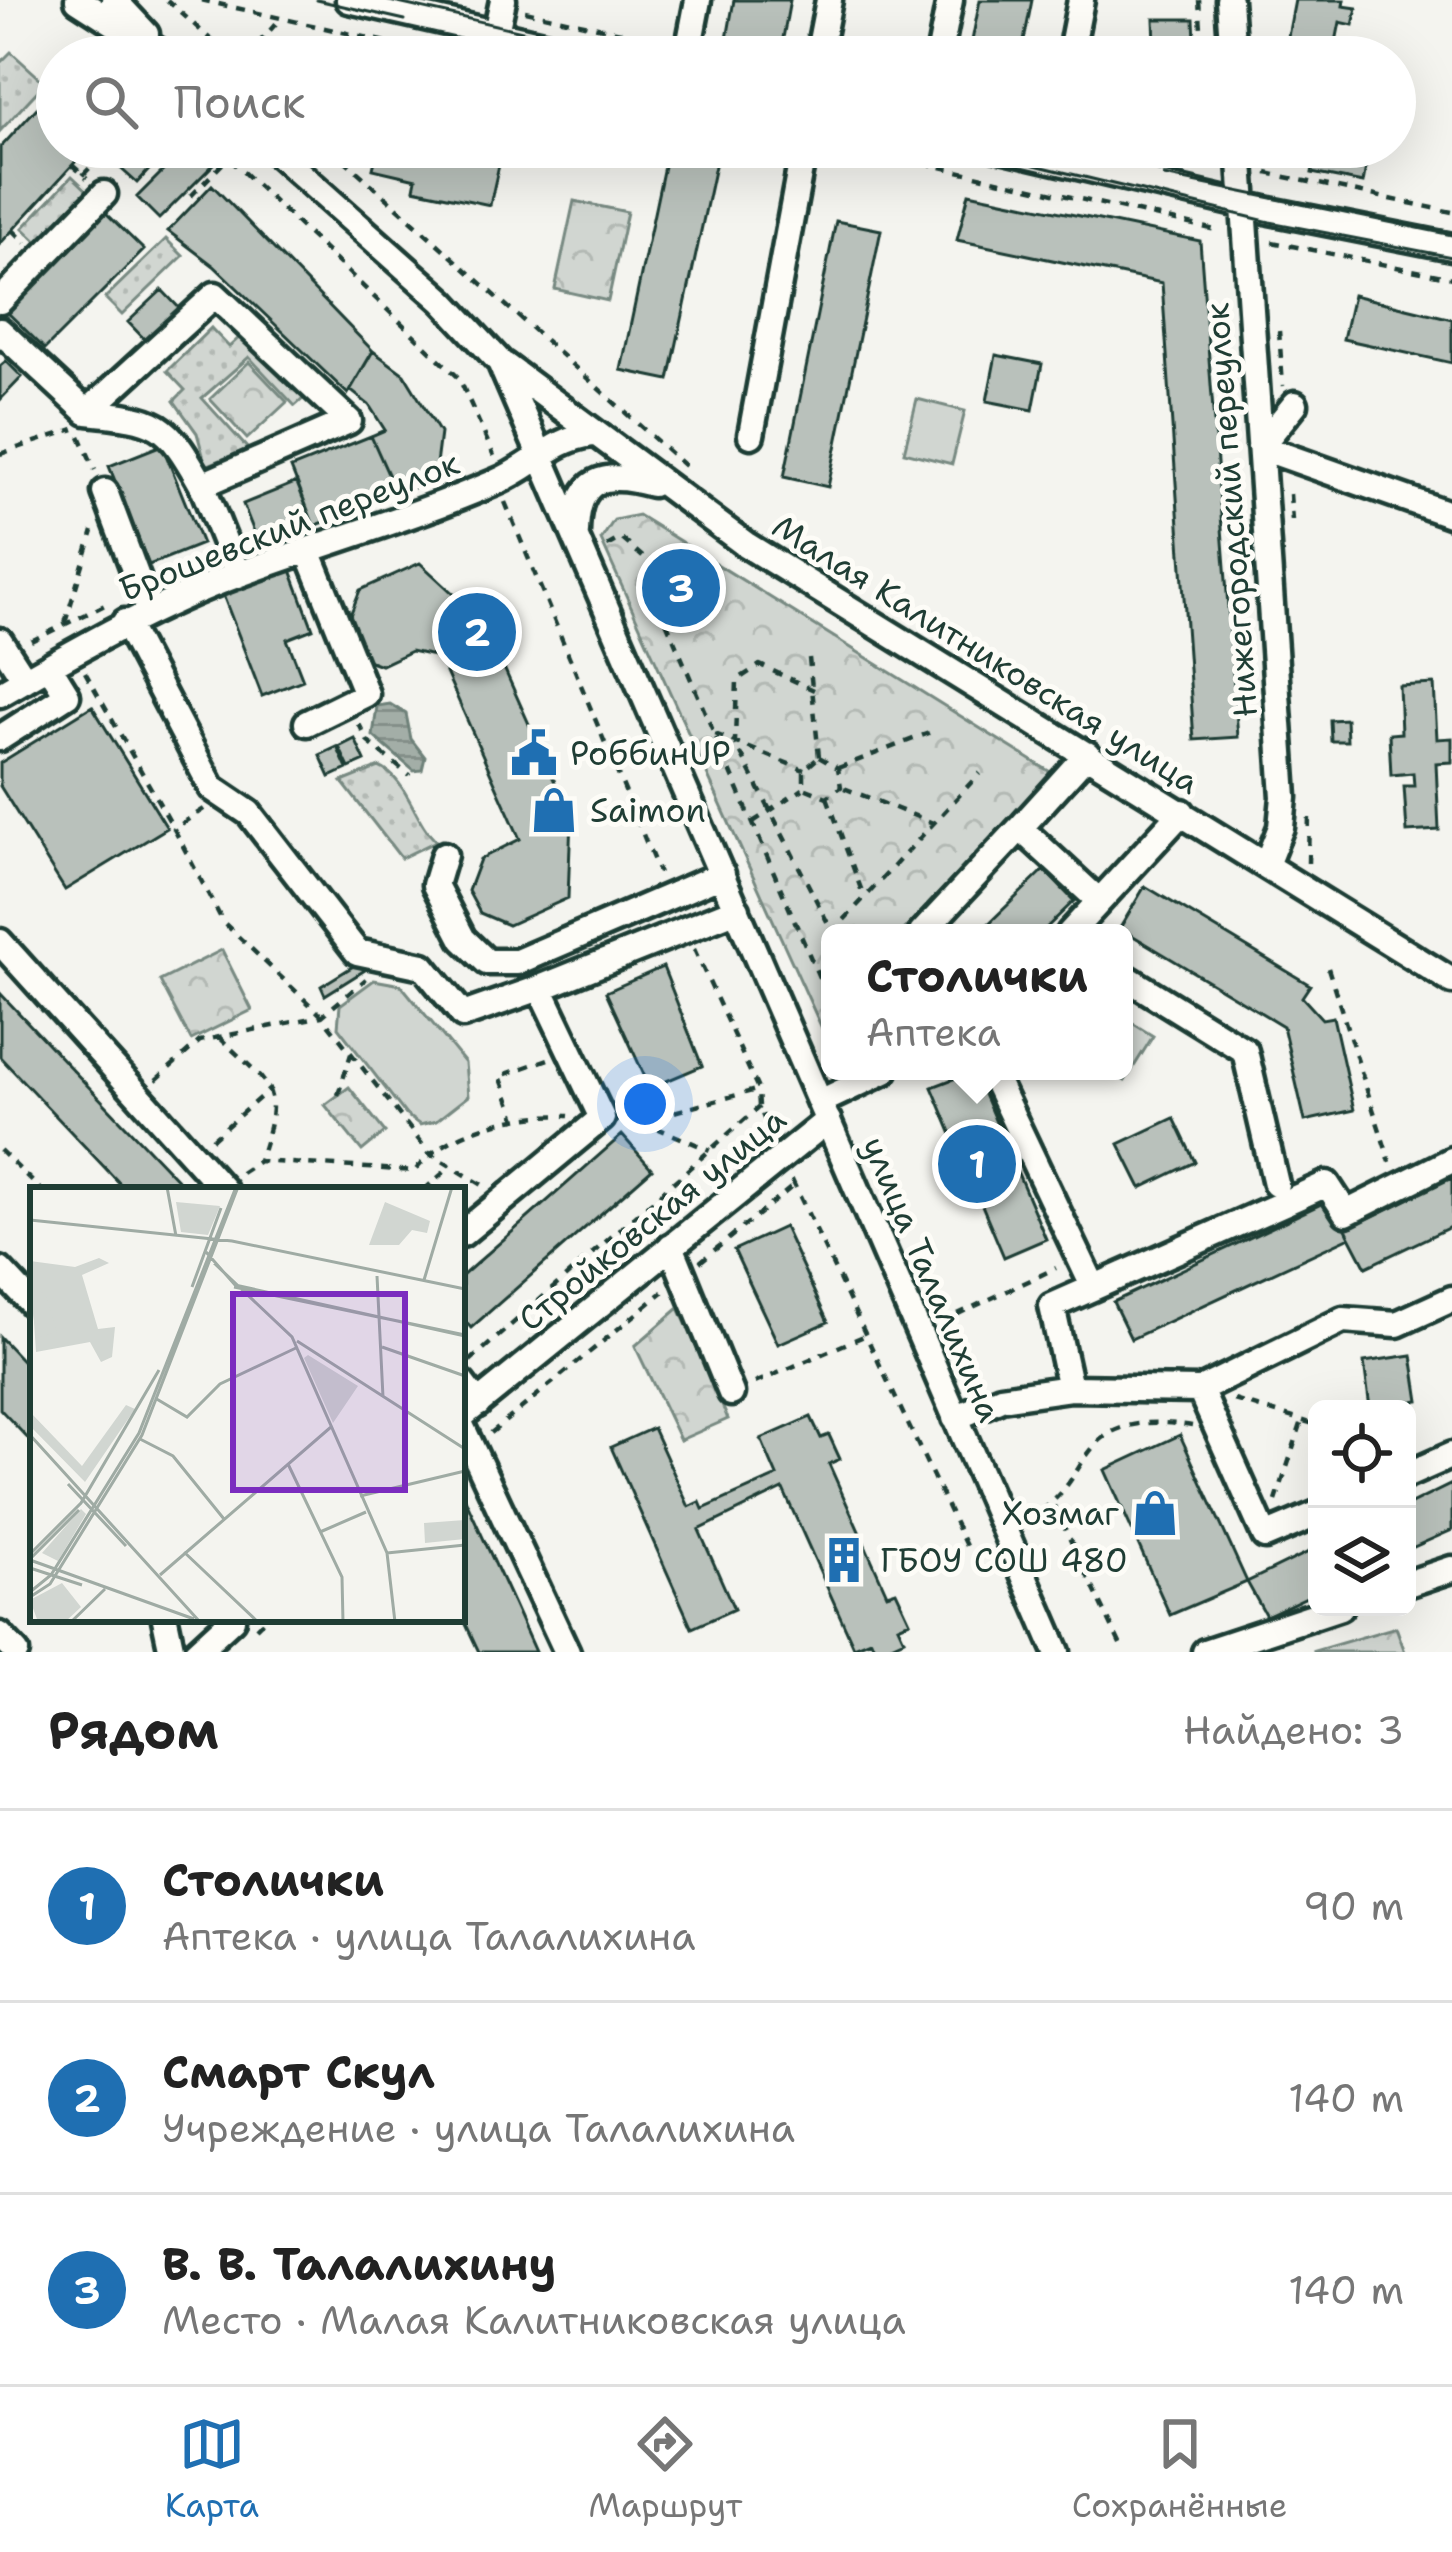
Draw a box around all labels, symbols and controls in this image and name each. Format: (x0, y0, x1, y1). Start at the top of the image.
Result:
search box (36, 36, 1416, 168)
icon: search (78, 69, 144, 135)
text: Поиск (174, 72, 305, 132)
street label: Нижегородский переулок (1194, 301, 1268, 719)
street label: Брошевский переулок (112, 440, 466, 612)
street label: Малая Калитниковская улица (764, 504, 1208, 804)
pin: 3 (642, 543, 720, 633)
pin: 2 (438, 587, 516, 677)
public building icon: РоббинUP (509, 728, 559, 778)
place label: РоббинUP (570, 731, 731, 776)
shop icon: Saimon (529, 785, 579, 835)
place label: Saimon (590, 788, 706, 833)
popup (821, 924, 1133, 1080)
text: Столички (866, 946, 1088, 1006)
text: Аптека (866, 1006, 1001, 1058)
your location (615, 1074, 675, 1134)
street label: Стройковская улица (509, 1097, 795, 1341)
pin: 1 (938, 1119, 1016, 1209)
street label: улица Талалихина (852, 1130, 1012, 1428)
inset map (30, 1187, 465, 1622)
map controls (1308, 1400, 1416, 1616)
button: locate (1308, 1400, 1416, 1508)
shop icon: Хозмаг (1130, 1488, 1180, 1538)
place label: Хозмаг (1002, 1491, 1119, 1536)
button: layers (1308, 1508, 1416, 1616)
building icon: ГБОУ СОШ 480 (819, 1535, 869, 1585)
place label: ГБОУ СОШ 480 (880, 1538, 1128, 1583)
text: Рядом (48, 1696, 219, 1764)
text: Найдено: 3 (1183, 1704, 1404, 1756)
text: Столички (162, 1850, 384, 1910)
text: 1 (78, 1880, 96, 1932)
text: 90 m (1303, 1880, 1404, 1932)
text: Аптека · улица Талалихина (162, 1910, 695, 1962)
text: Смарт Скул (162, 2042, 435, 2102)
text: 2 (73, 2072, 101, 2124)
text: 140 m (1288, 2072, 1404, 2124)
text: Учреждение · улица Талалихина (162, 2102, 795, 2154)
text: В. В. Талалихину (162, 2234, 556, 2294)
text: 3 (73, 2264, 101, 2316)
text: 140 m (1288, 2264, 1404, 2316)
text: Место · Малая Калитниковская улица (162, 2294, 906, 2346)
tab: Карта (165, 2411, 259, 2528)
tab: Маршрут (588, 2411, 742, 2528)
tab: Сохранённые (1072, 2411, 1287, 2528)

